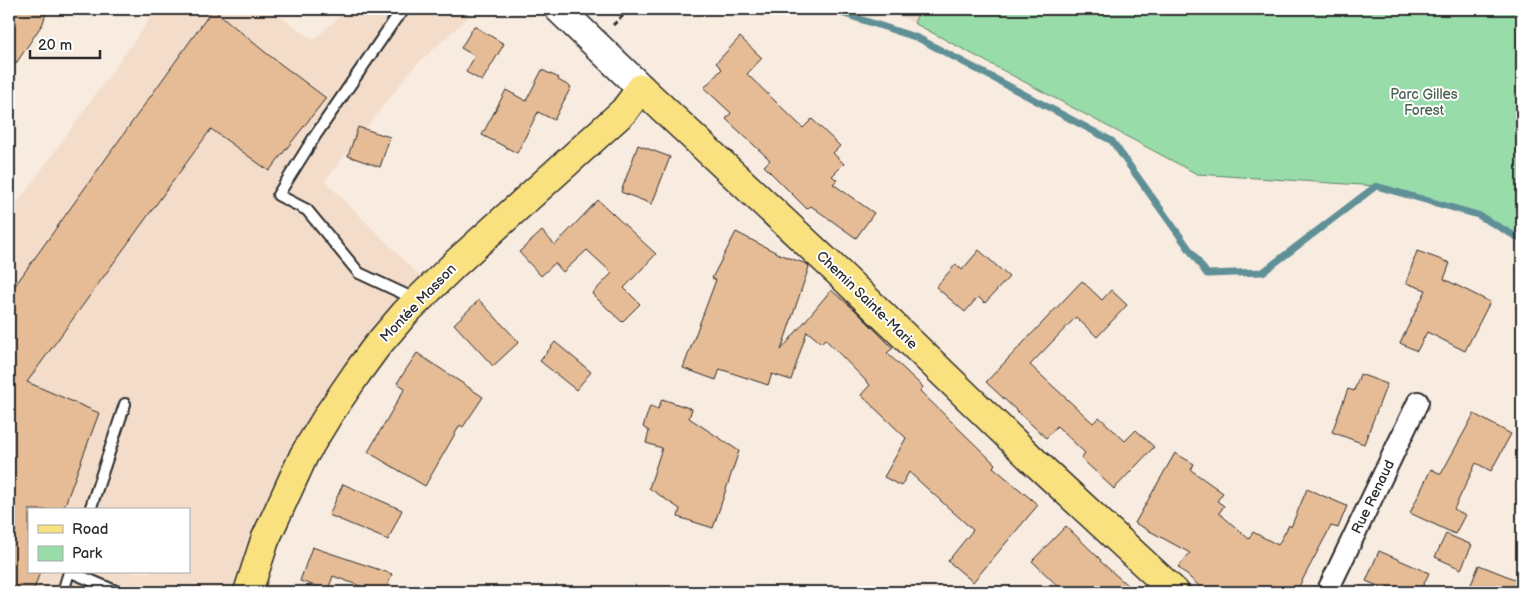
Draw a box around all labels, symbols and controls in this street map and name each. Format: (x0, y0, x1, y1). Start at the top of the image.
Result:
scale bar (30, 28, 100, 60)
text: 20 m (38, 36, 72, 55)
park label: Parc Gilles Forest (1390, 86, 1458, 119)
street label: Chemin Sainte-Marie (813, 247, 921, 353)
street label: Montée Masson (376, 260, 460, 346)
street label: Rue Renaud (1348, 457, 1398, 537)
legend (28, 508, 190, 574)
text: Road (72, 520, 108, 539)
text: Park (72, 544, 103, 563)

